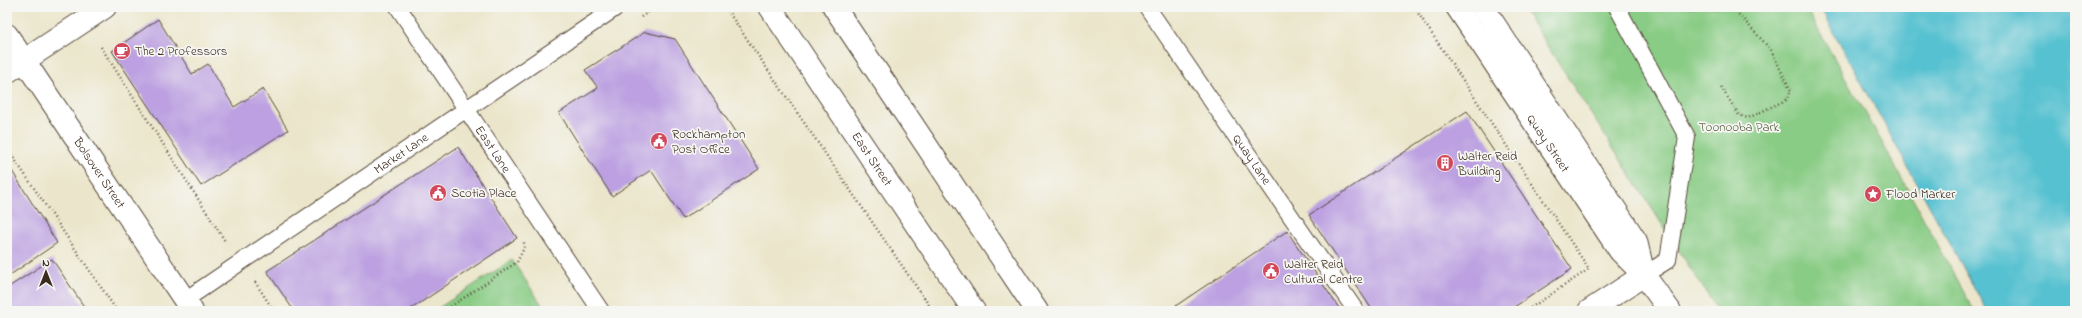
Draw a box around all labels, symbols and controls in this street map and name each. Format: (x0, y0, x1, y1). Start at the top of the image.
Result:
cafe icon: The 2 Professors (112, 41, 132, 61)
place label: The 2 Professors (135, 42, 228, 61)
street label: Quay Street (1522, 111, 1575, 177)
park label: Toonooba Park (1699, 118, 1780, 137)
street label: East Lane (470, 122, 516, 177)
place label: Rockhampton Post Office (672, 125, 745, 159)
street label: Market Lane (370, 128, 432, 179)
street label: East Street (847, 128, 897, 190)
street label: Quay Lane (1228, 130, 1276, 189)
public building icon: Rockhampton Post Office (649, 131, 669, 151)
street label: Bolsover Street (68, 133, 131, 213)
place label: Walter Reid Building (1457, 147, 1518, 182)
building icon: Walter Reid Building (1435, 153, 1455, 173)
public building icon: Scotia Place (428, 183, 448, 203)
place label: Scotia Place (451, 184, 517, 203)
place icon: Flood Marker (1863, 184, 1883, 204)
place label: Flood Marker (1885, 185, 1956, 204)
north arrow (26, 252, 66, 292)
text: N (42, 255, 50, 271)
place label: Walter Reid Cultural Centre (1284, 255, 1363, 289)
public building icon: Walter Reid Cultural Centre (1261, 261, 1281, 281)

